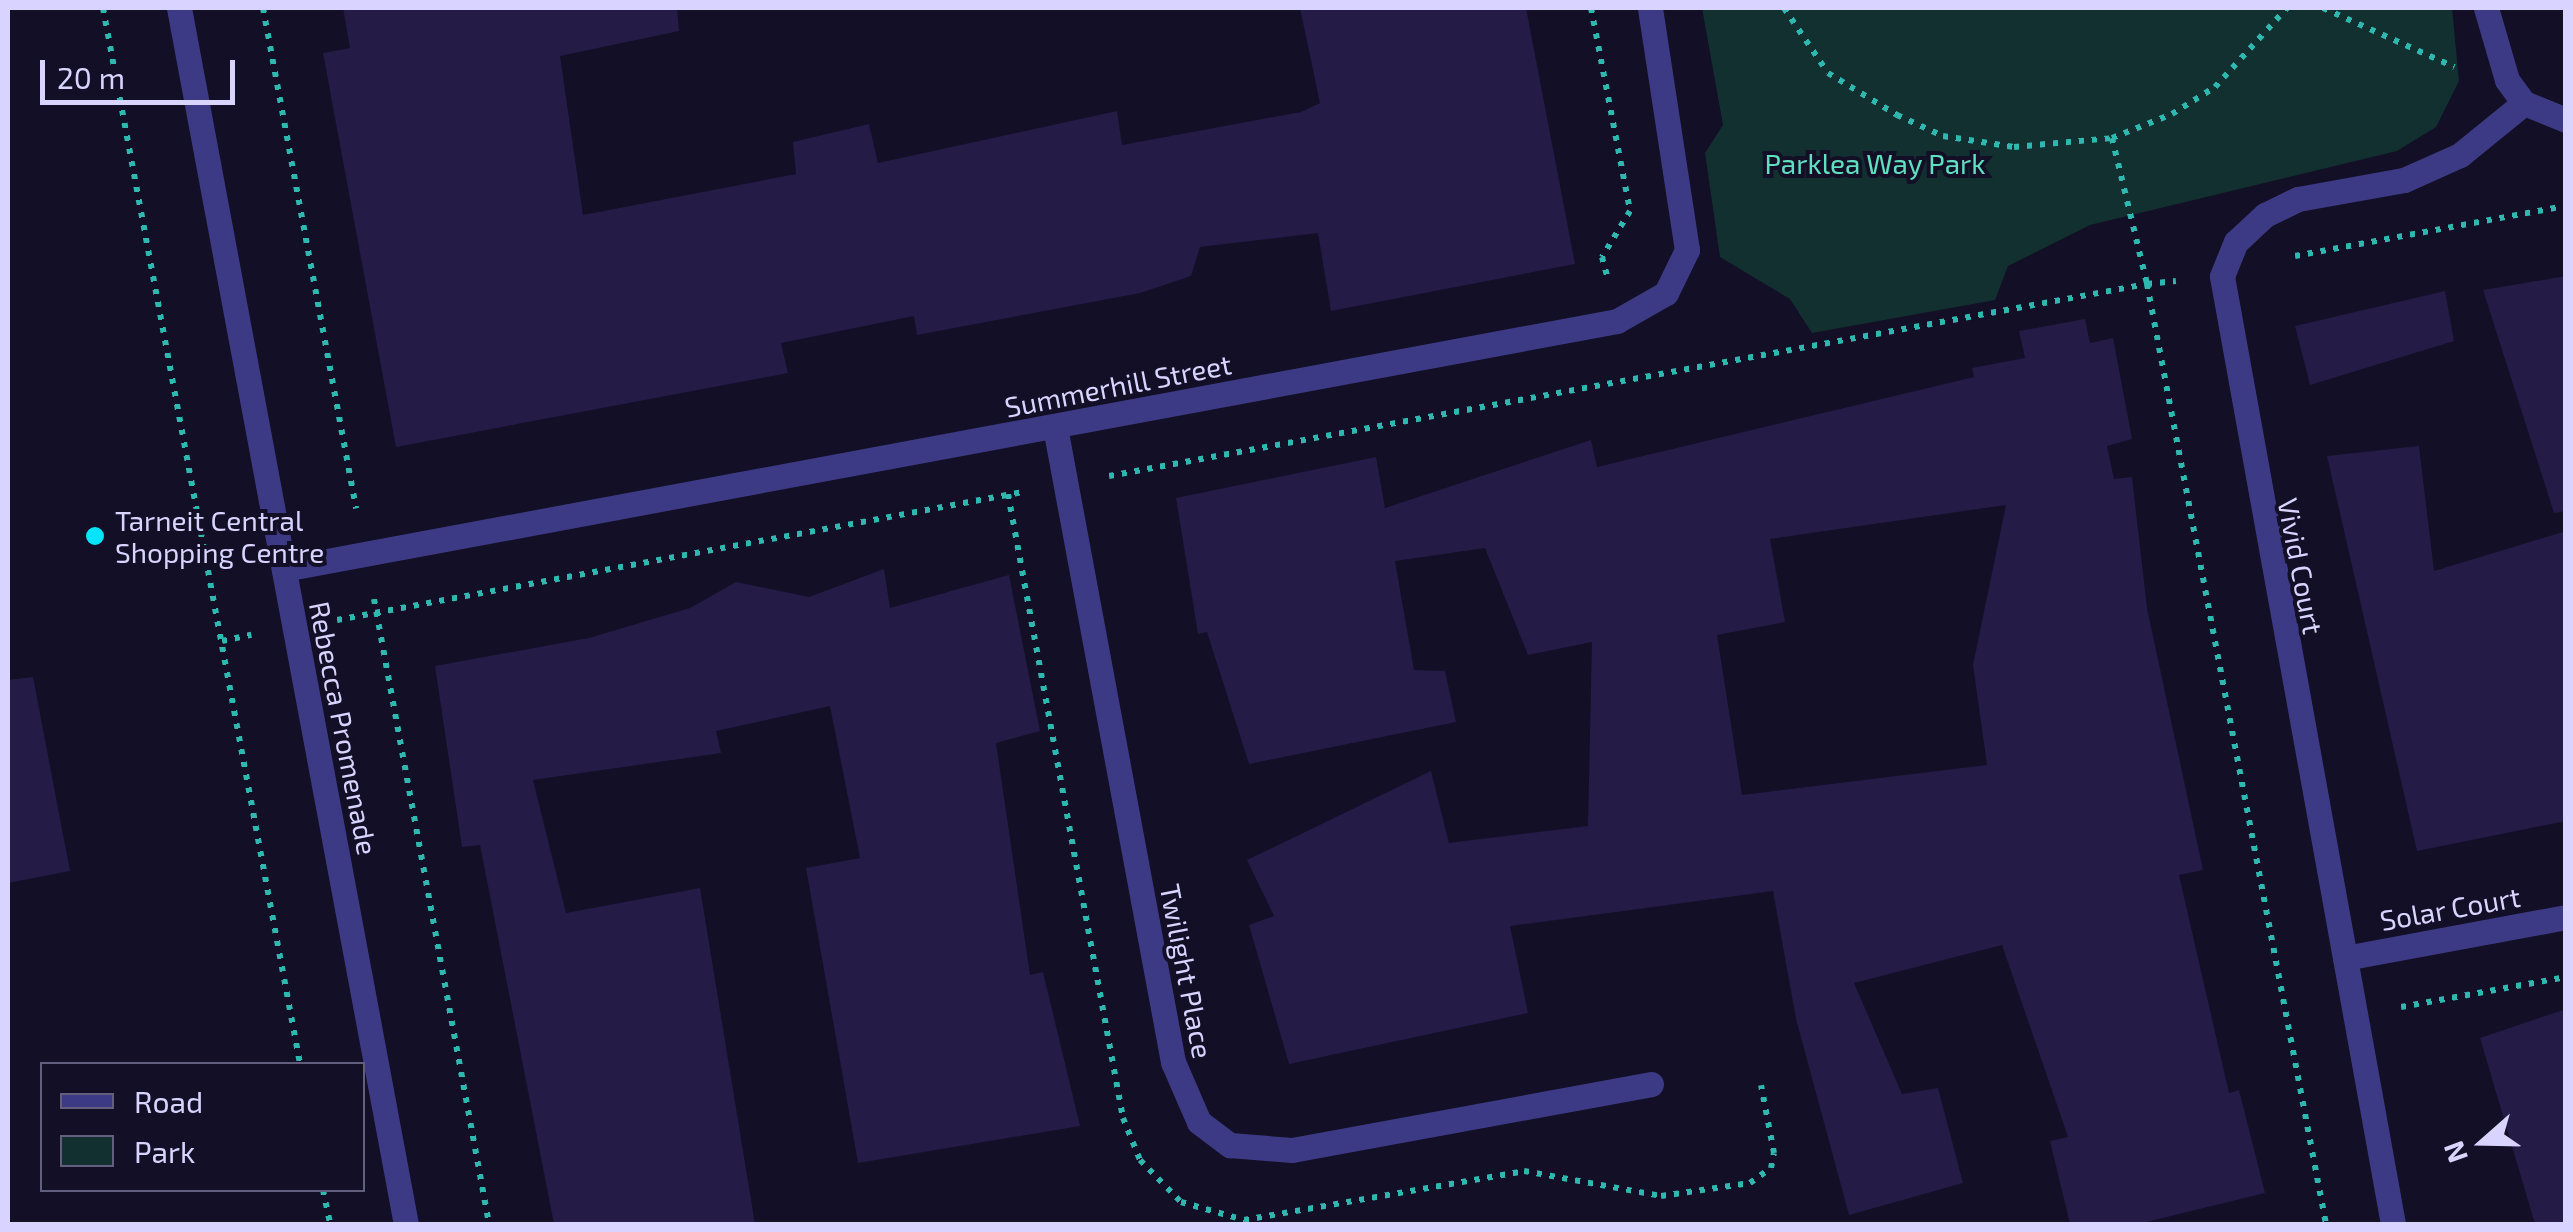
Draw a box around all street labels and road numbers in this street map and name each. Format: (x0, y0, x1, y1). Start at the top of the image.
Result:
street label: Summerhill Street (1001, 346, 1235, 424)
street label: Vivid Court (2271, 495, 2331, 637)
street label: Rebecca Promenade (303, 598, 385, 858)
street label: Solar Court (2377, 879, 2523, 937)
street label: Twilight Place (1154, 881, 1220, 1061)

